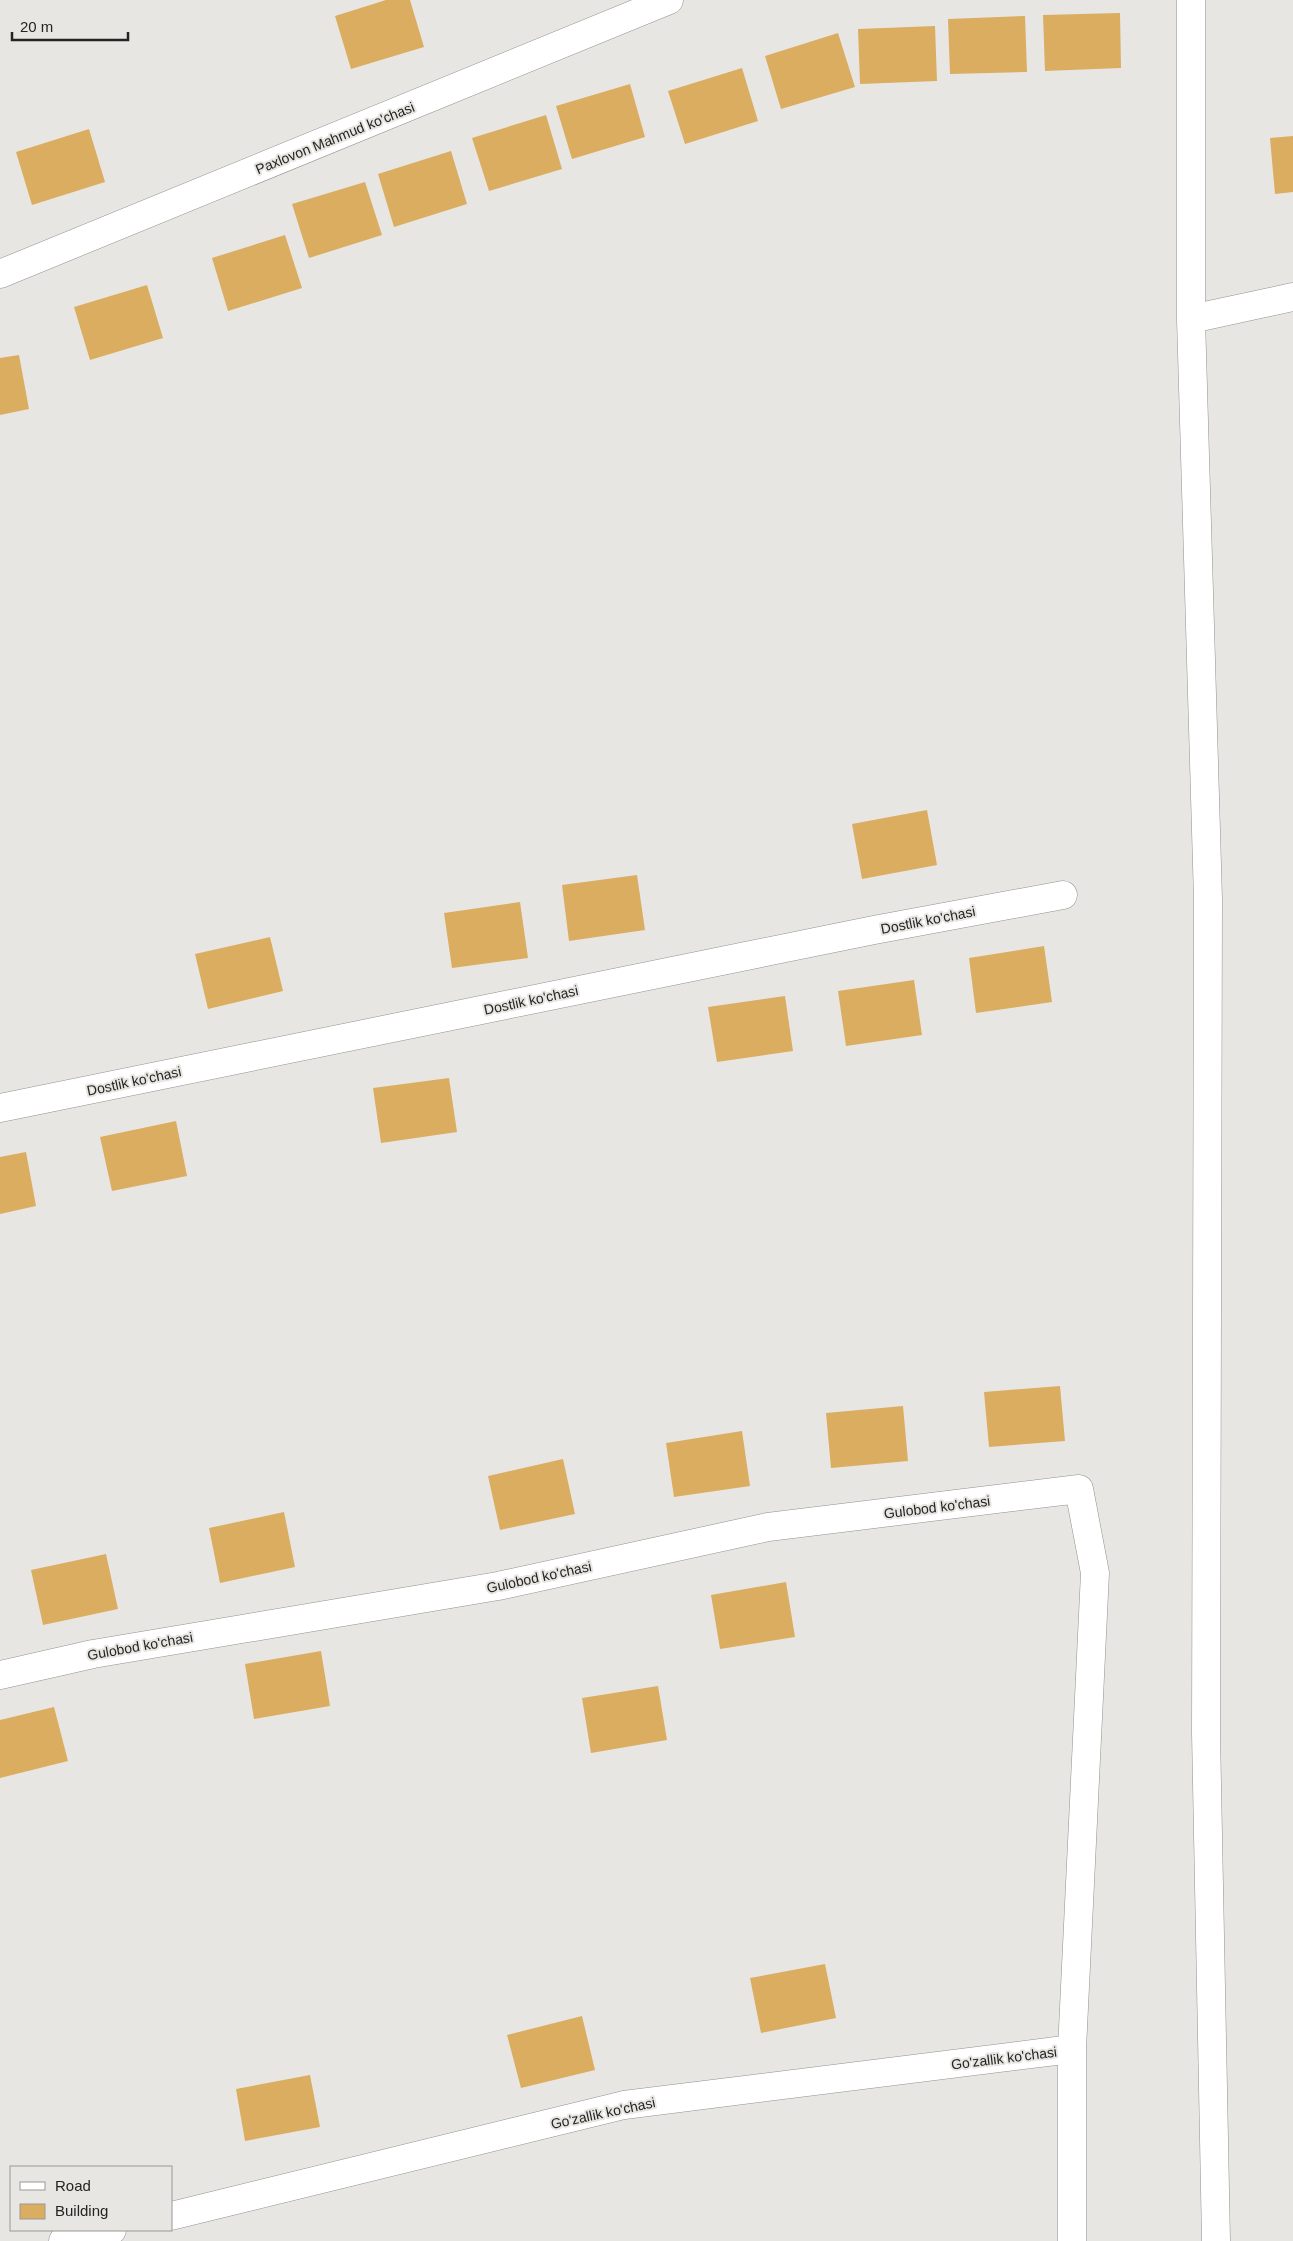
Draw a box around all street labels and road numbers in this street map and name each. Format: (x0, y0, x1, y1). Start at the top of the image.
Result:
street label: Paxlovon Mahmud ko'chasi (253, 99, 417, 177)
street label: Dostlik ko'chasi (879, 903, 977, 937)
street label: Dostlik ko'chasi (482, 982, 580, 1018)
street label: Dostlik ko'chasi (85, 1063, 183, 1099)
street label: Gulobod ko'chasi (883, 1493, 991, 1521)
street label: Gulobod ko'chasi (485, 1558, 593, 1596)
street label: Gulobod ko'chasi (86, 1629, 194, 1663)
street label: Go'zallik ko'chasi (950, 2044, 1058, 2072)
street label: Go'zallik ko'chasi (549, 2094, 657, 2132)

